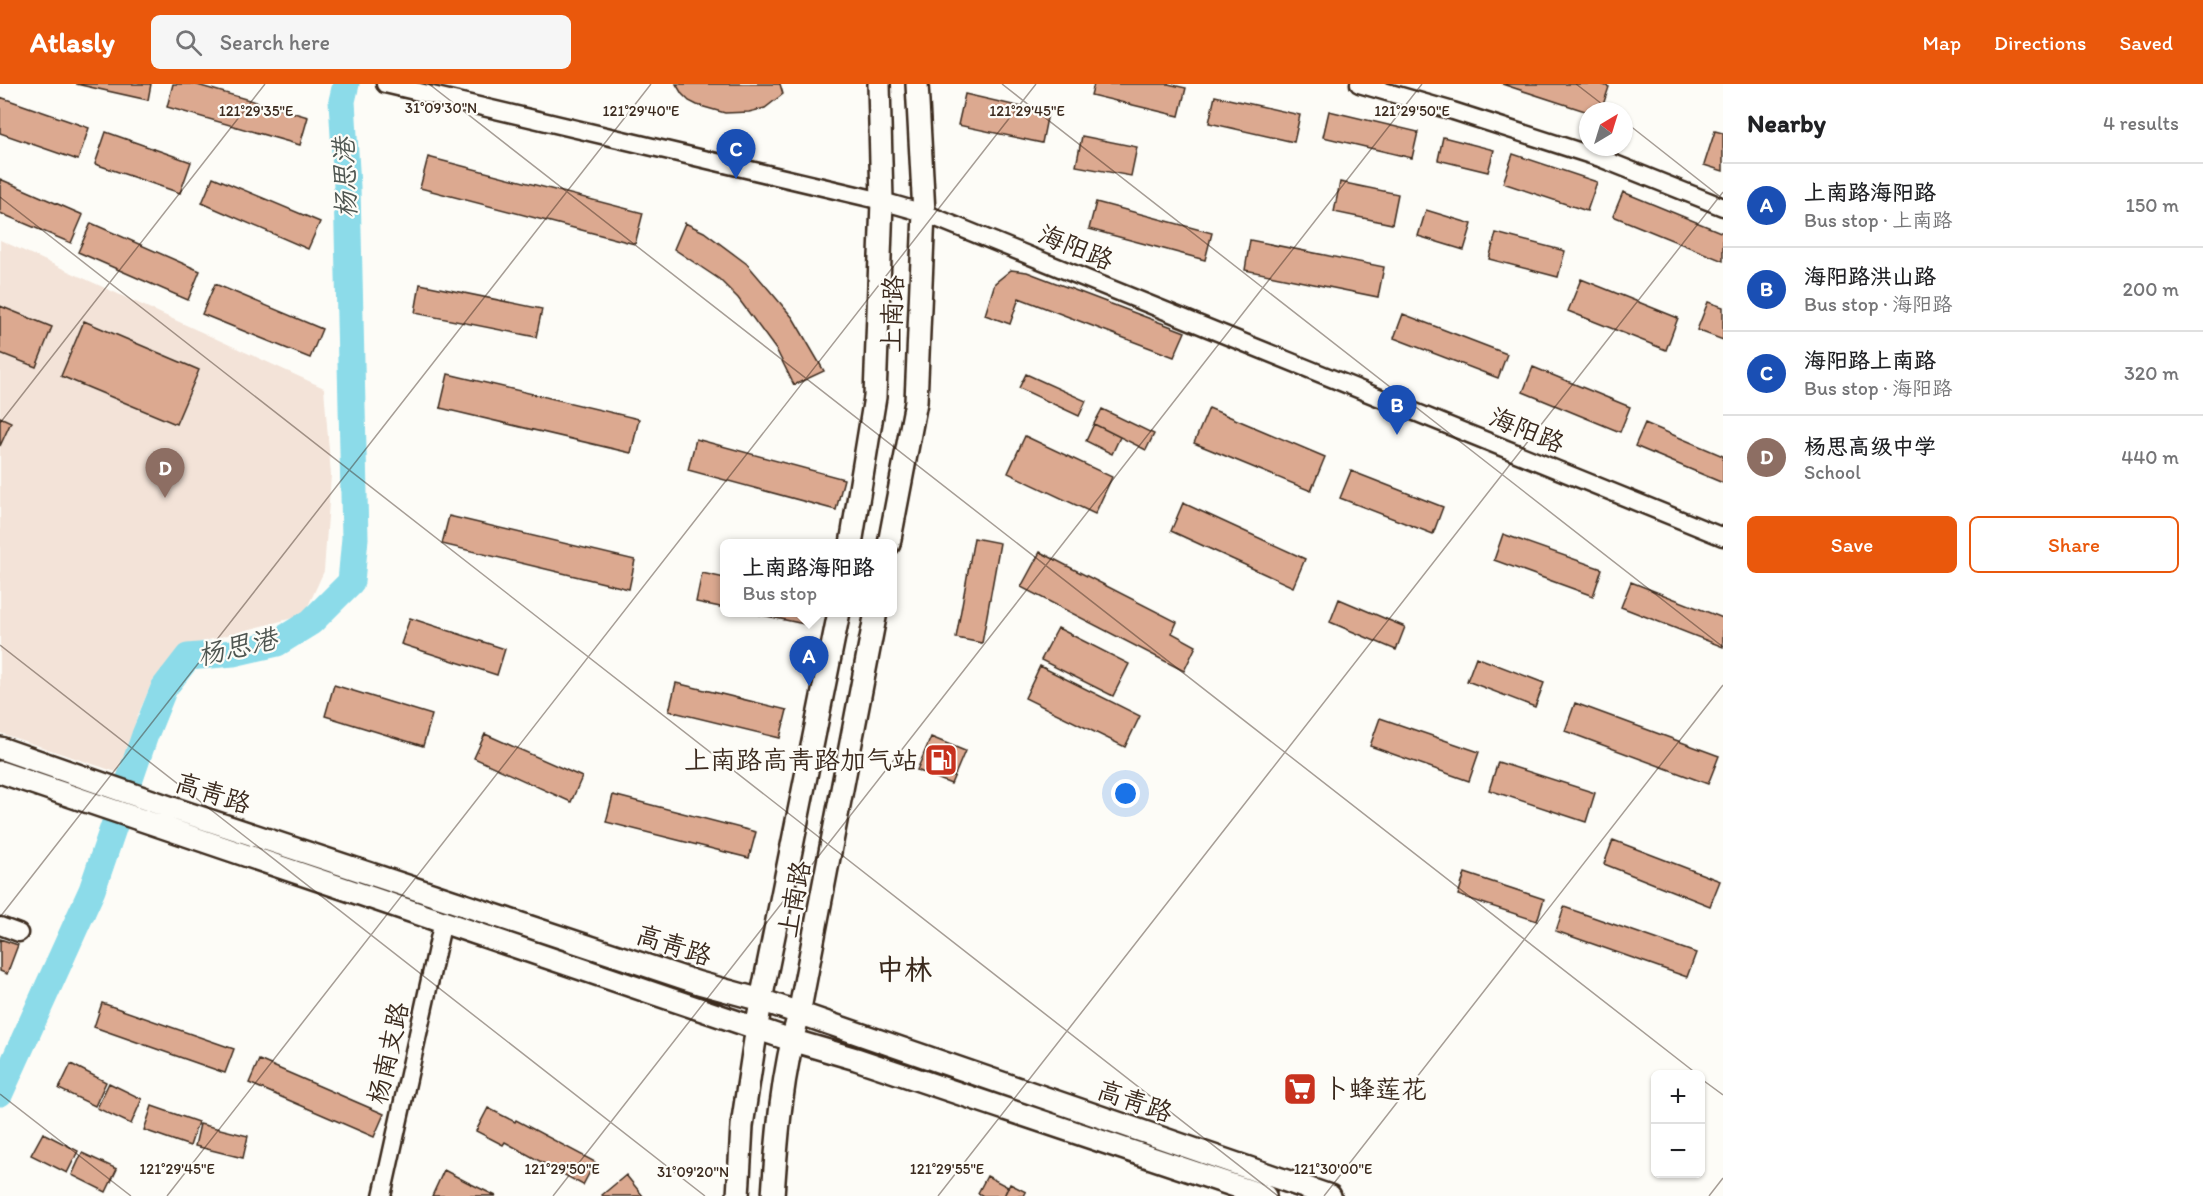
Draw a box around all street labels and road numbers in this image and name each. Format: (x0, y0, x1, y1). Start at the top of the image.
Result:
street label: 海阳路 (1034, 218, 1118, 276)
street label: 上南路 (875, 274, 909, 354)
street label: 海阳路 (1485, 401, 1569, 459)
street label: 高青路 (171, 766, 255, 820)
street label: 上南路 (771, 858, 817, 940)
street label: 高青路 (632, 918, 716, 972)
street label: 杨南支路 (361, 999, 415, 1107)
street label: 高青路 (1093, 1073, 1177, 1129)

